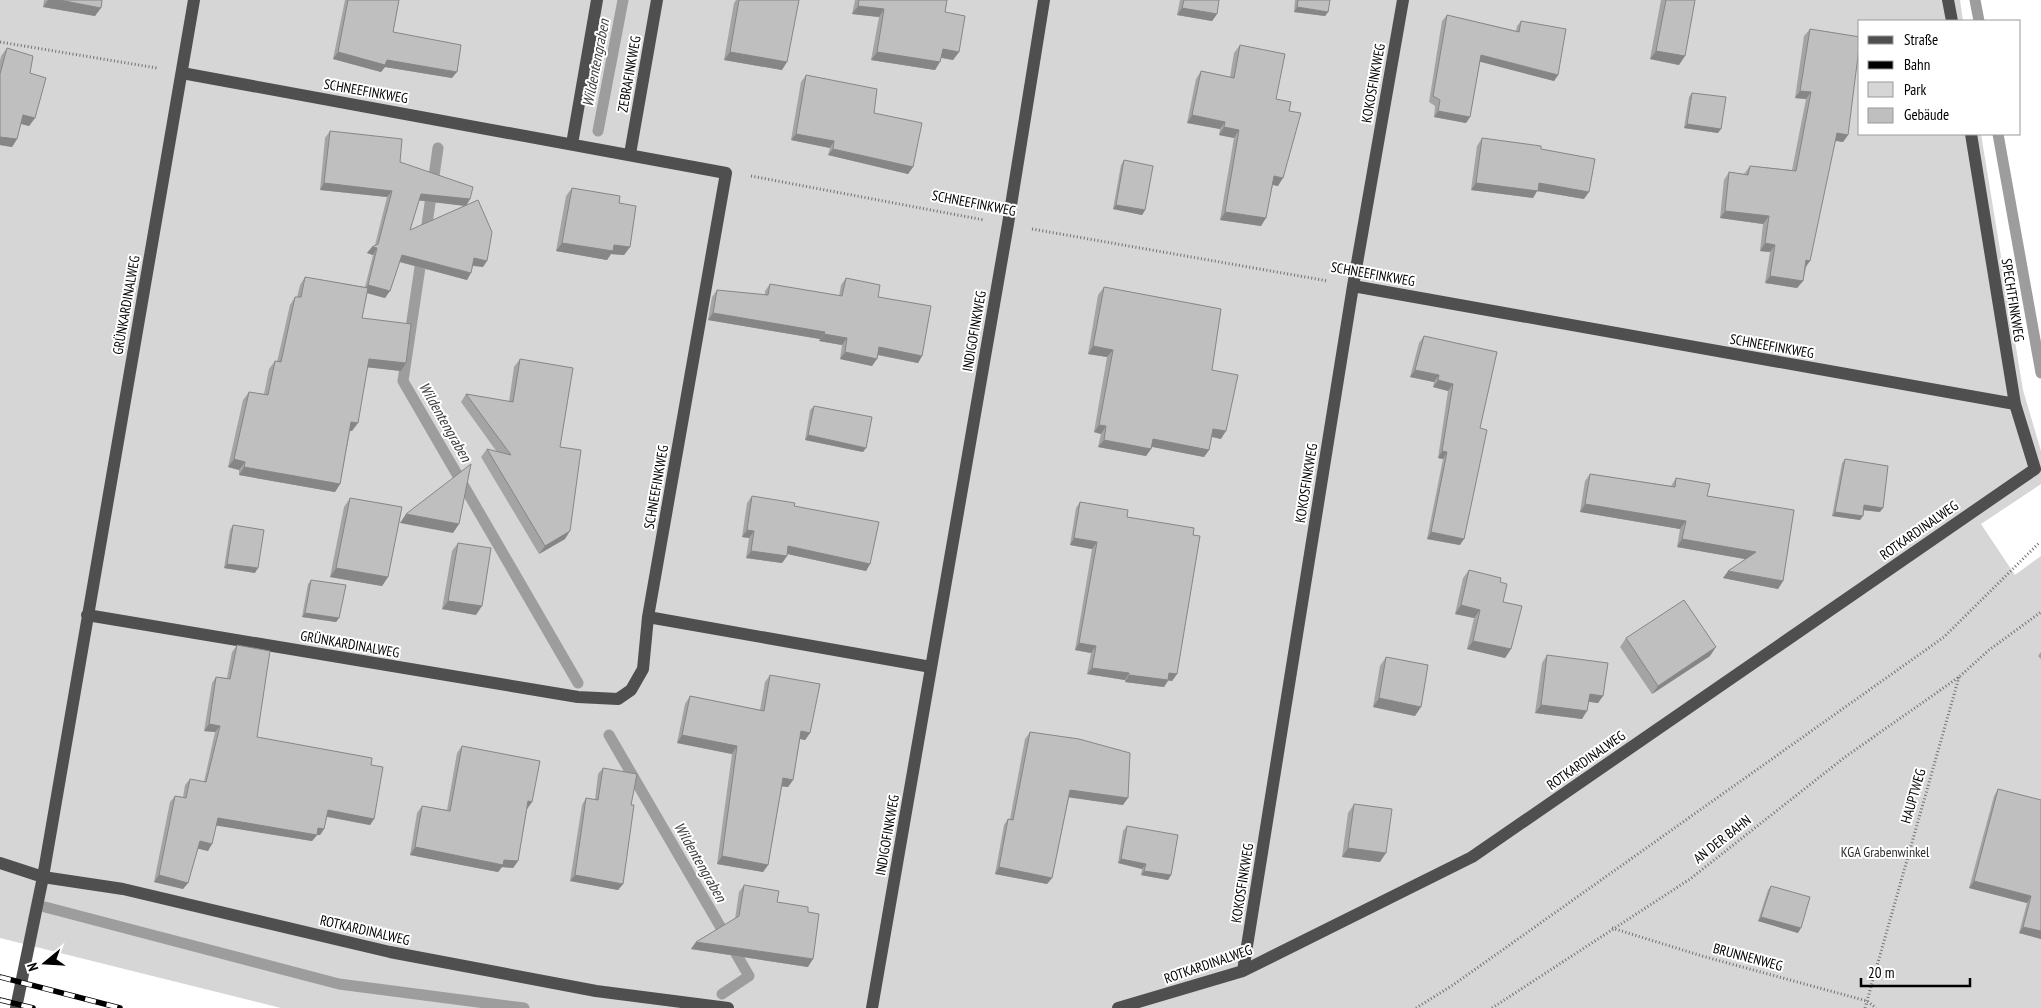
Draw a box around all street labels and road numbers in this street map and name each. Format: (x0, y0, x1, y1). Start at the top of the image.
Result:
street label: ZEBRAFINKWEG (613, 34, 645, 114)
street label: KOKOSFINKWEG (1357, 42, 1389, 124)
street label: SCHNEEFINKWEG (323, 75, 410, 107)
street label: SCHNEEFINKWEG (931, 186, 1018, 220)
street label: GRÜNKARDINALWEG (108, 254, 144, 356)
street label: SPECHTFINKWEG (1998, 257, 2028, 343)
street label: SCHNEEFINKWEG (1330, 258, 1417, 290)
street label: INDIGOFINKWEG (958, 289, 990, 373)
street label: SCHNEEFINKWEG (1729, 330, 1816, 362)
street label: KOKOSFINKWEG (1291, 442, 1321, 524)
street label: SCHNEEFINKWEG (640, 443, 672, 530)
street label: ROTKARDINALWEG (1876, 496, 1962, 564)
street label: GRÜNKARDINALWEG (299, 626, 401, 662)
street label: ROTKARDINALWEG (1543, 726, 1629, 794)
street label: HAUPTWEG (1897, 766, 1929, 825)
street label: INDIGOFINKWEG (871, 793, 903, 877)
street label: AN DER BAHN (1690, 811, 1754, 867)
street label: KOKOSFINKWEG (1227, 842, 1257, 924)
street label: ROTKARDINALWEG (318, 911, 412, 949)
street label: BRUNNENWEG (1711, 939, 1785, 975)
street label: ROTKARDINALWEG (1162, 941, 1254, 987)

